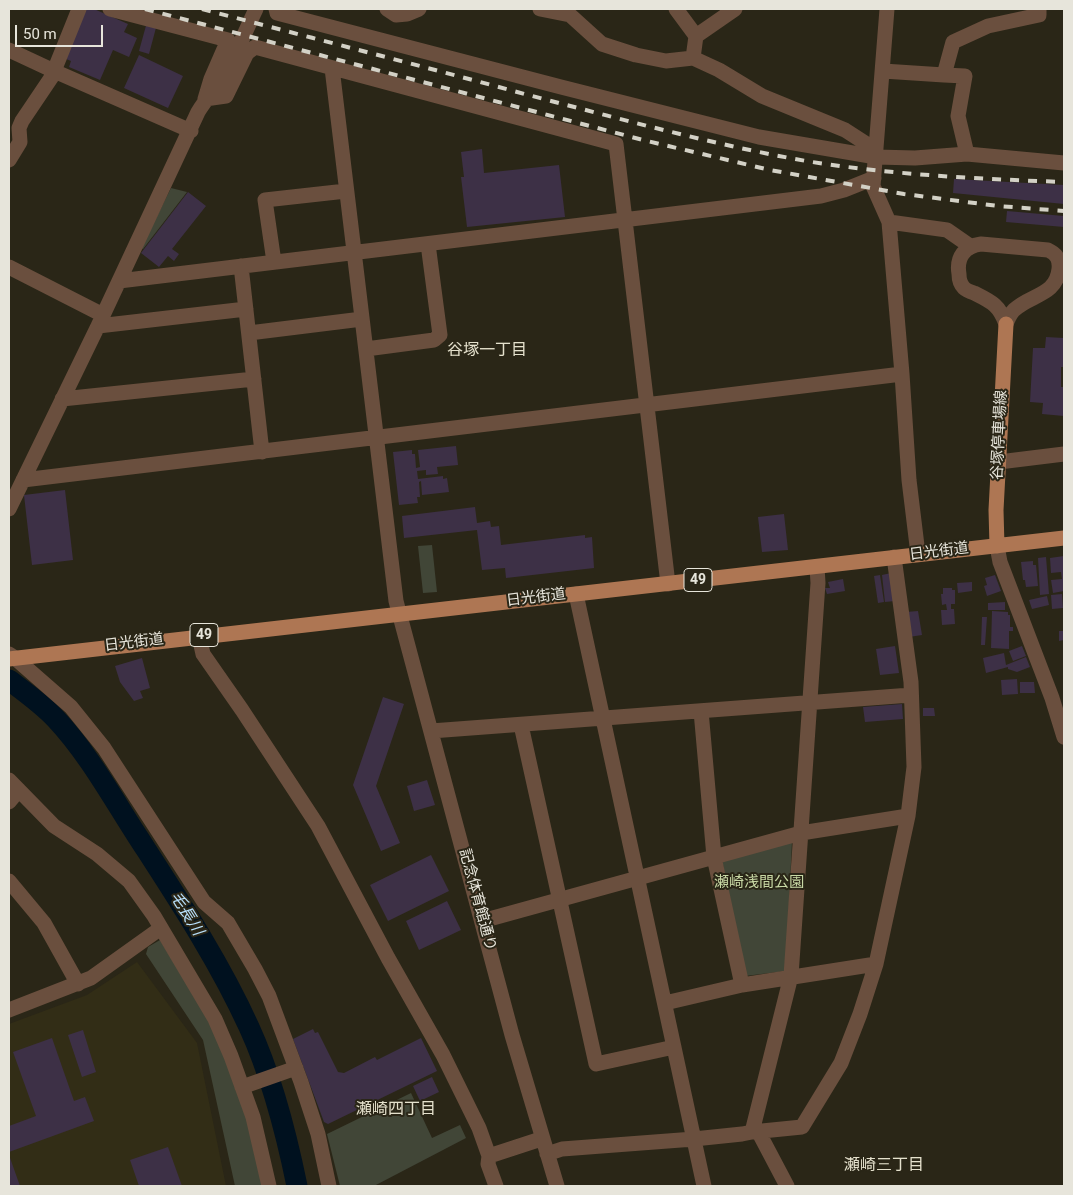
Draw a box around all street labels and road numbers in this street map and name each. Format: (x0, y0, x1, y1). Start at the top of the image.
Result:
street label: 谷塚停車場線 (989, 390, 1011, 480)
street label: 日光街道 (908, 539, 970, 565)
road number: 49 (684, 568, 712, 592)
street label: 日光街道 (505, 585, 567, 611)
road number: 49 (190, 624, 218, 646)
street label: 日光街道 (103, 630, 165, 656)
street label: 記念体育館通り (455, 847, 499, 953)

